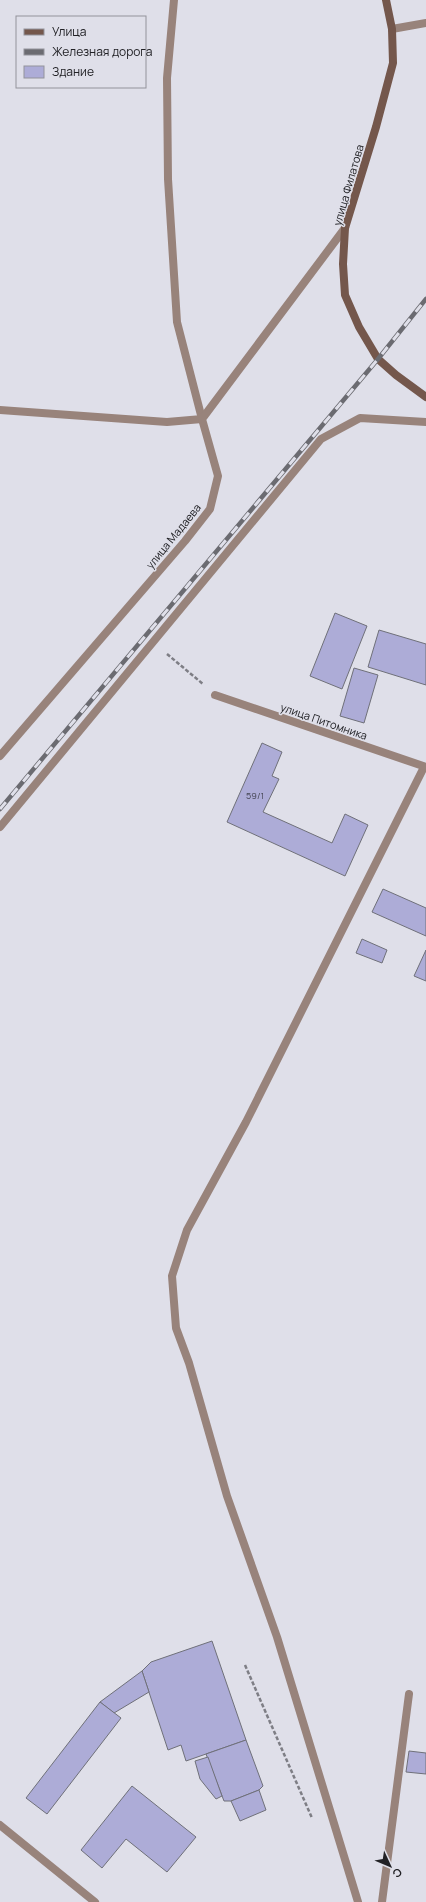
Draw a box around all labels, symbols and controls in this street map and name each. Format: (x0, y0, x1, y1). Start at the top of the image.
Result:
legend (16, 16, 146, 88)
text: Улица (52, 23, 86, 40)
text: Железная дорога (52, 43, 152, 60)
text: Здание (52, 63, 94, 80)
street label: улица Филатова (329, 143, 367, 227)
street label: улица Мадаева (142, 500, 204, 572)
street label: улица Питомника (279, 699, 369, 743)
house number: 59/1 (246, 789, 264, 802)
north arrow (370, 1846, 410, 1886)
text: С (389, 1865, 406, 1881)

